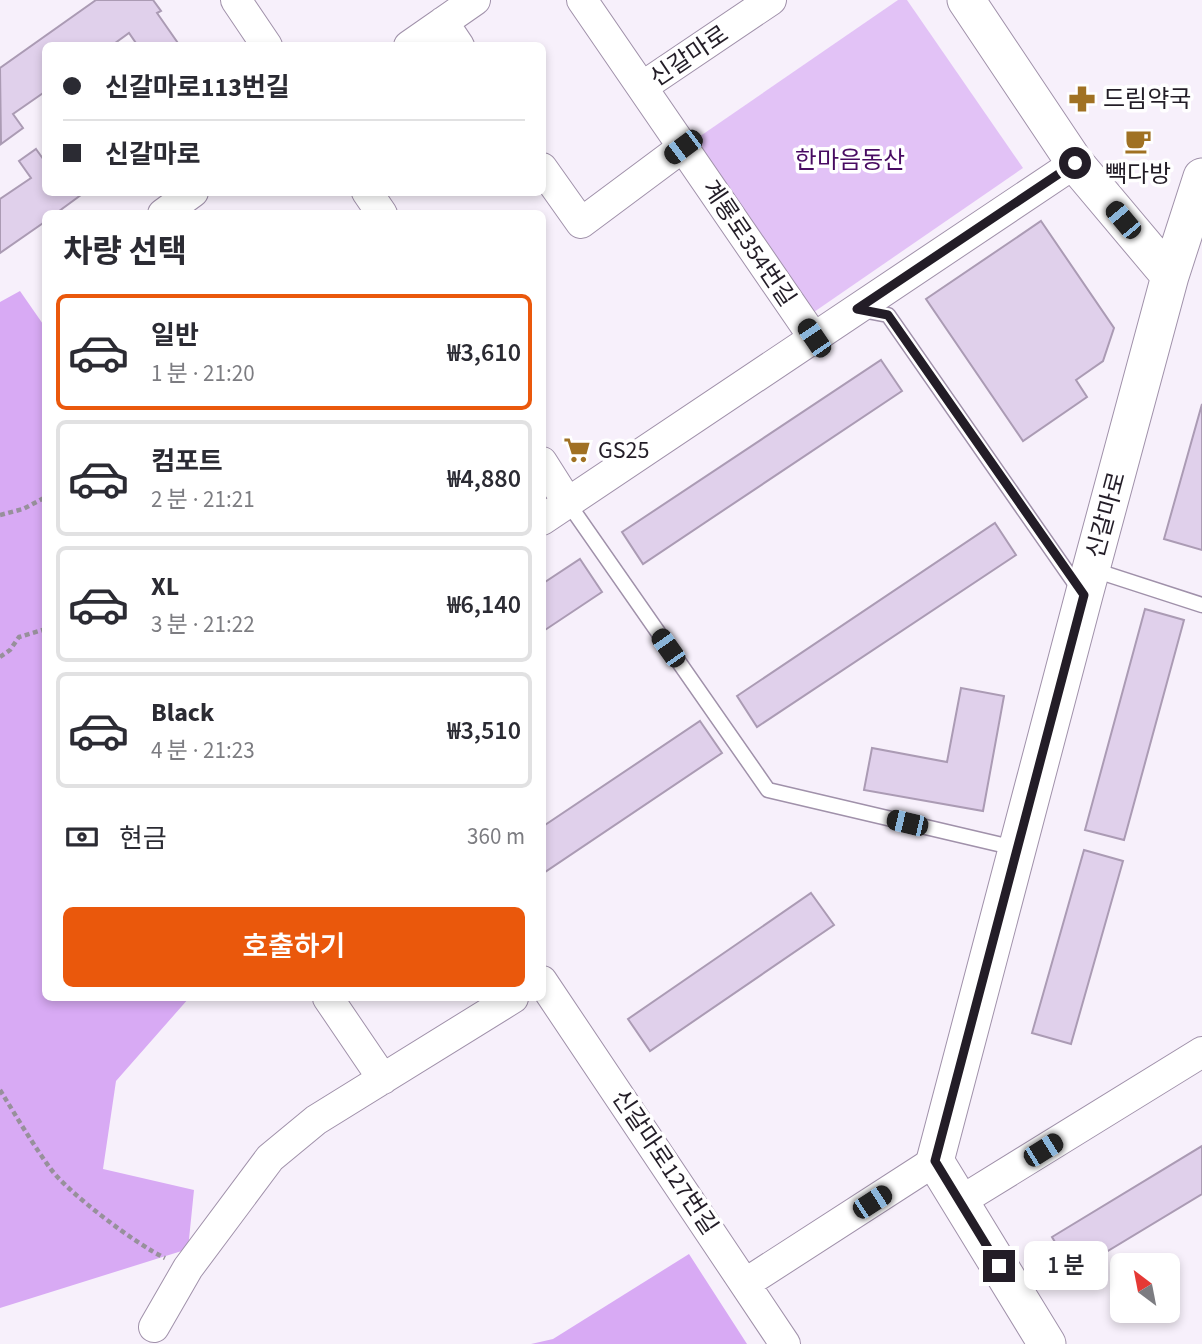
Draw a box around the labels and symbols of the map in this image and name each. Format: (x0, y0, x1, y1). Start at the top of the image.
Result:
street label: 신갈마로 (643, 17, 736, 96)
place label: 드림약국 (1103, 82, 1191, 117)
pharmacy icon: 드림약국 (1067, 84, 1097, 114)
car (660, 126, 707, 168)
cafe icon: 빽다방 (1123, 126, 1153, 156)
park label: 한마음동산 (795, 143, 905, 178)
route start (1059, 147, 1091, 179)
place label: 빽다방 (1105, 157, 1171, 192)
street label: 계룡로354번길 (693, 173, 804, 314)
car (1102, 197, 1145, 243)
car (794, 315, 835, 361)
place label: GS25 (598, 433, 649, 468)
supermarket icon: GS25 (562, 435, 592, 465)
street label: 신갈마로 (1078, 468, 1135, 562)
car (648, 625, 689, 671)
car (885, 808, 930, 838)
street label: 신갈마로127번길 (603, 1083, 726, 1242)
car (1020, 1130, 1067, 1170)
car (849, 1182, 896, 1222)
callout: 1 분 (1024, 1242, 1108, 1290)
route end (983, 1250, 1015, 1282)
north arrow (1110, 1253, 1180, 1323)

